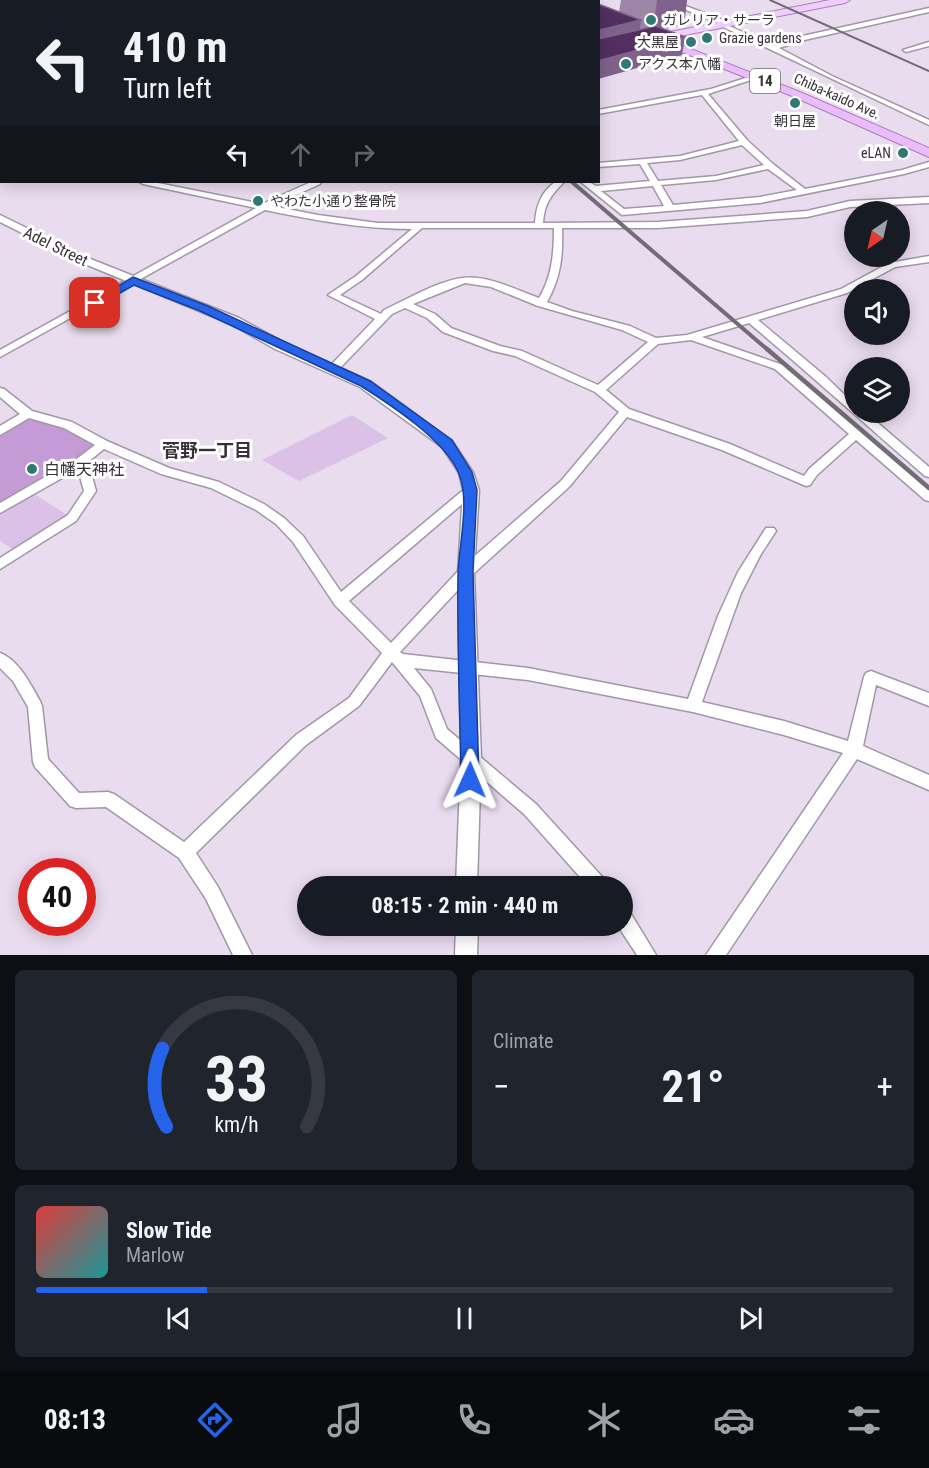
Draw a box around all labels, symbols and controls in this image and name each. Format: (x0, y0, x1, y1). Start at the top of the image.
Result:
place label: ガレリア・サーラ (663, 12, 775, 28)
marker: ガレリア・サーラ (644, 13, 658, 27)
text: 410 m (123, 23, 228, 72)
icon: left (24, 24, 102, 102)
place label: Grazie gardens (719, 30, 802, 46)
marker: Grazie gardens (700, 31, 714, 45)
place label: 大黒屋 (637, 34, 679, 50)
marker: 大黒屋 (684, 35, 698, 49)
place label: アクス本八幡 (638, 56, 721, 72)
marker: アクス本八幡 (619, 57, 633, 71)
road number: 14 (750, 69, 780, 93)
street label: Chiba-kaido Ave. (792, 70, 882, 122)
text: Turn left (123, 73, 212, 105)
marker: 朝日屋 (788, 96, 802, 110)
place label: 朝日屋 (774, 113, 816, 129)
icon: left (221, 138, 254, 171)
icon: ahead (284, 138, 317, 171)
icon: right (347, 138, 380, 171)
place label: eLAN (861, 145, 891, 161)
marker: eLAN (896, 146, 910, 160)
place label: やわた小通り整骨院 (270, 193, 396, 209)
marker: やわた小通り整骨院 (251, 194, 265, 208)
north arrow (844, 201, 910, 267)
map controls (844, 201, 910, 423)
street label: Adel Street (20, 223, 91, 270)
pin (69, 277, 120, 328)
button: sound (844, 279, 910, 345)
icon: arrive (78, 286, 111, 319)
button: layers (844, 357, 910, 423)
district label: 菅野一丁目 (162, 440, 252, 461)
place label: 白幡天神社 (44, 460, 124, 479)
marker: 白幡天神社 (25, 462, 39, 476)
position arrow (438, 748, 502, 812)
speed limit sign: 40 (18, 858, 96, 936)
text: 08:15 · 2 min · 440 m (372, 893, 558, 918)
text: Climate (493, 1029, 553, 1053)
text: 33 (204, 1043, 268, 1116)
text: 21° (662, 1060, 725, 1113)
text: − (493, 1067, 510, 1106)
text: + (877, 1067, 893, 1106)
text: km/h (214, 1112, 258, 1137)
text: Slow Tide (126, 1218, 212, 1243)
text: Marlow (126, 1243, 184, 1267)
icon: previous (162, 1302, 195, 1335)
icon: pause (448, 1302, 481, 1335)
icon: next (734, 1302, 767, 1335)
icon: directions (194, 1399, 236, 1441)
icon: music (324, 1399, 366, 1441)
icon: phone (453, 1399, 495, 1441)
icon: climate (583, 1399, 625, 1441)
icon: car (713, 1399, 755, 1441)
icon: filters (843, 1399, 885, 1441)
text: 08:13 (44, 1404, 106, 1436)

